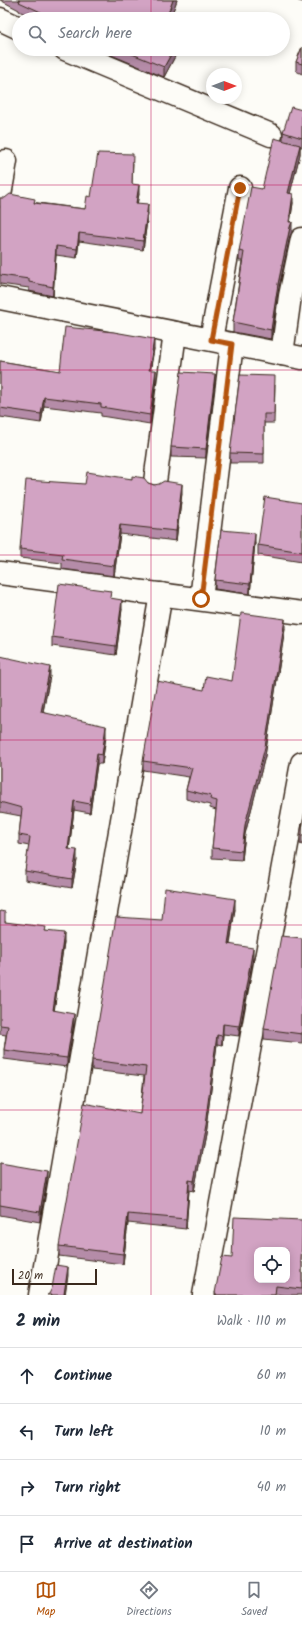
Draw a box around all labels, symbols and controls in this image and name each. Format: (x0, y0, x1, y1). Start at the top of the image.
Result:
search box (12, 12, 290, 56)
text: Search here (58, 22, 132, 46)
icon: search (26, 23, 48, 45)
north arrow (206, 68, 242, 104)
route end (231, 179, 249, 197)
route start (192, 590, 210, 608)
map controls (254, 1247, 290, 1283)
button: locate (254, 1247, 290, 1283)
scale bar (12, 1267, 97, 1286)
text: 20 m (18, 1267, 43, 1285)
text: 2 min (16, 1308, 60, 1335)
text: Walk · 110 m (217, 1311, 286, 1332)
text: Continue (54, 1364, 112, 1388)
icon: ahead (16, 1365, 38, 1387)
text: 60 m (257, 1365, 286, 1386)
text: Turn left (54, 1420, 114, 1444)
icon: left (16, 1421, 38, 1443)
text: 10 m (260, 1421, 286, 1442)
text: Turn right (54, 1476, 121, 1500)
icon: right (16, 1477, 38, 1499)
text: 40 m (257, 1477, 286, 1498)
text: Arrive at destination (54, 1532, 193, 1556)
icon: arrive (16, 1533, 38, 1555)
tab: Map (35, 1579, 57, 1621)
tab: Directions (126, 1579, 172, 1621)
tab: Saved (241, 1579, 267, 1621)

